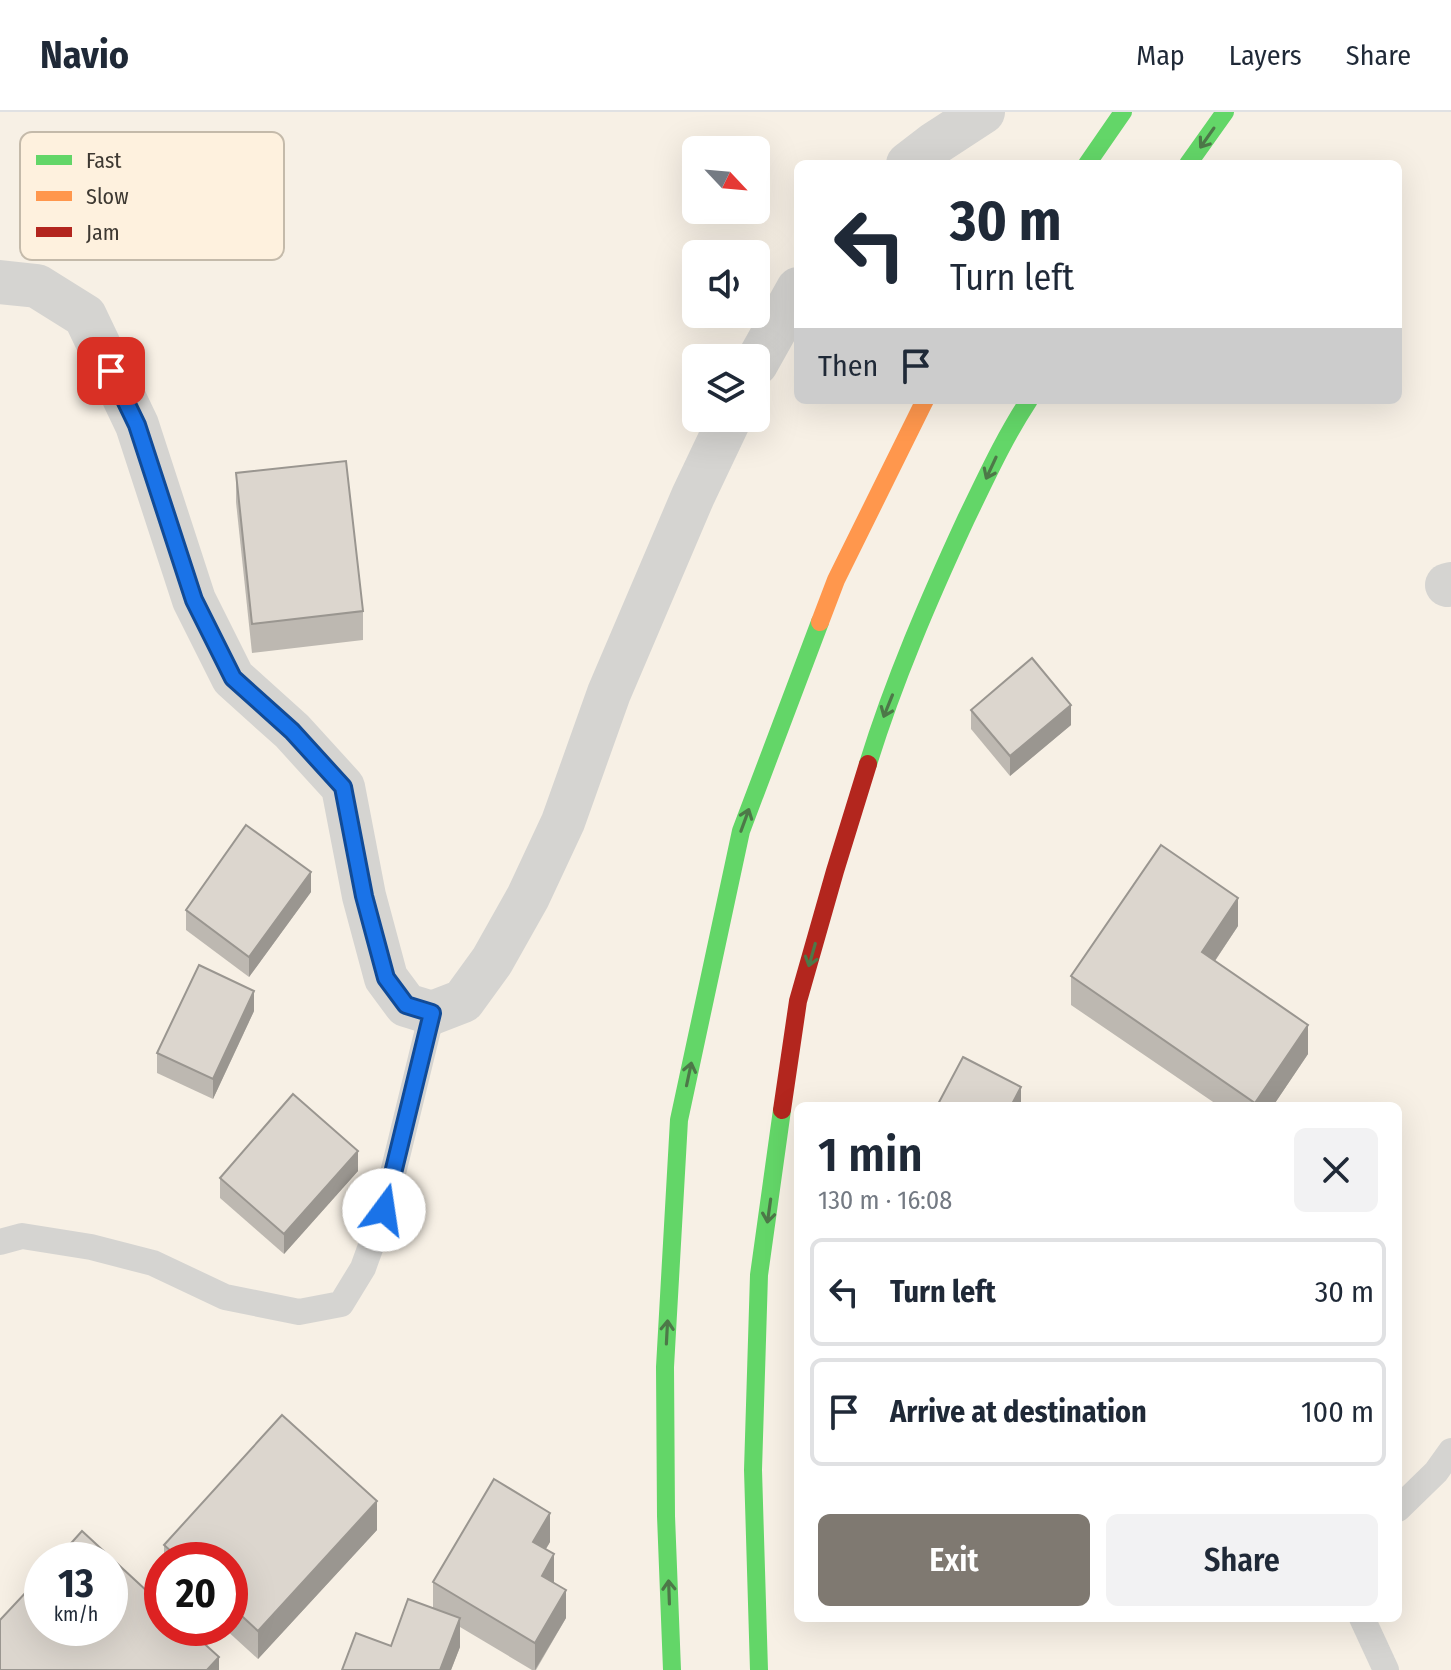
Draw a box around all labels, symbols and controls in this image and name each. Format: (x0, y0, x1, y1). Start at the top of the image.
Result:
text: Navio (40, 32, 129, 78)
text: Map (1136, 39, 1185, 72)
text: Layers (1229, 39, 1302, 72)
text: Share (1346, 39, 1411, 72)
one-way arrow (1198, 127, 1215, 148)
legend (20, 132, 284, 260)
north arrow (682, 136, 770, 224)
map controls (682, 136, 770, 432)
text: Fast (86, 147, 122, 174)
text: Slow (86, 183, 129, 210)
text: 30 m (950, 188, 1061, 255)
icon: left (818, 192, 922, 296)
text: Jam (86, 219, 120, 246)
button: sound (682, 240, 770, 328)
text: Turn left (950, 256, 1074, 300)
pin (77, 337, 145, 405)
button: layers (682, 344, 770, 432)
icon: arrive (894, 344, 938, 388)
text: Then (818, 348, 878, 384)
icon: arrive (89, 349, 133, 393)
one-way arrow (983, 455, 998, 479)
one-way arrow (880, 693, 894, 718)
one-way arrow (739, 808, 753, 833)
one-way arrow (803, 941, 818, 967)
one-way arrow (682, 1061, 697, 1087)
text: 1 min (818, 1126, 923, 1184)
button: close (1294, 1128, 1378, 1212)
position arrow (342, 1168, 426, 1252)
text: 130 m · 16:08 (818, 1185, 952, 1216)
one-way arrow (761, 1198, 776, 1223)
icon: left (822, 1270, 866, 1314)
text: Turn left (890, 1274, 996, 1310)
text: 30 m (1315, 1274, 1374, 1310)
one-way arrow (660, 1319, 675, 1346)
icon: arrive (822, 1390, 866, 1434)
text: Arrive at destination (890, 1394, 1147, 1430)
text: 100 m (1301, 1394, 1374, 1430)
button: Exit (818, 1514, 1090, 1606)
button: Share (1106, 1514, 1378, 1606)
speed limit sign: 20 (144, 1542, 248, 1646)
text: 13 (58, 1560, 94, 1608)
one-way arrow (661, 1579, 676, 1606)
text: km/h (54, 1602, 98, 1626)

